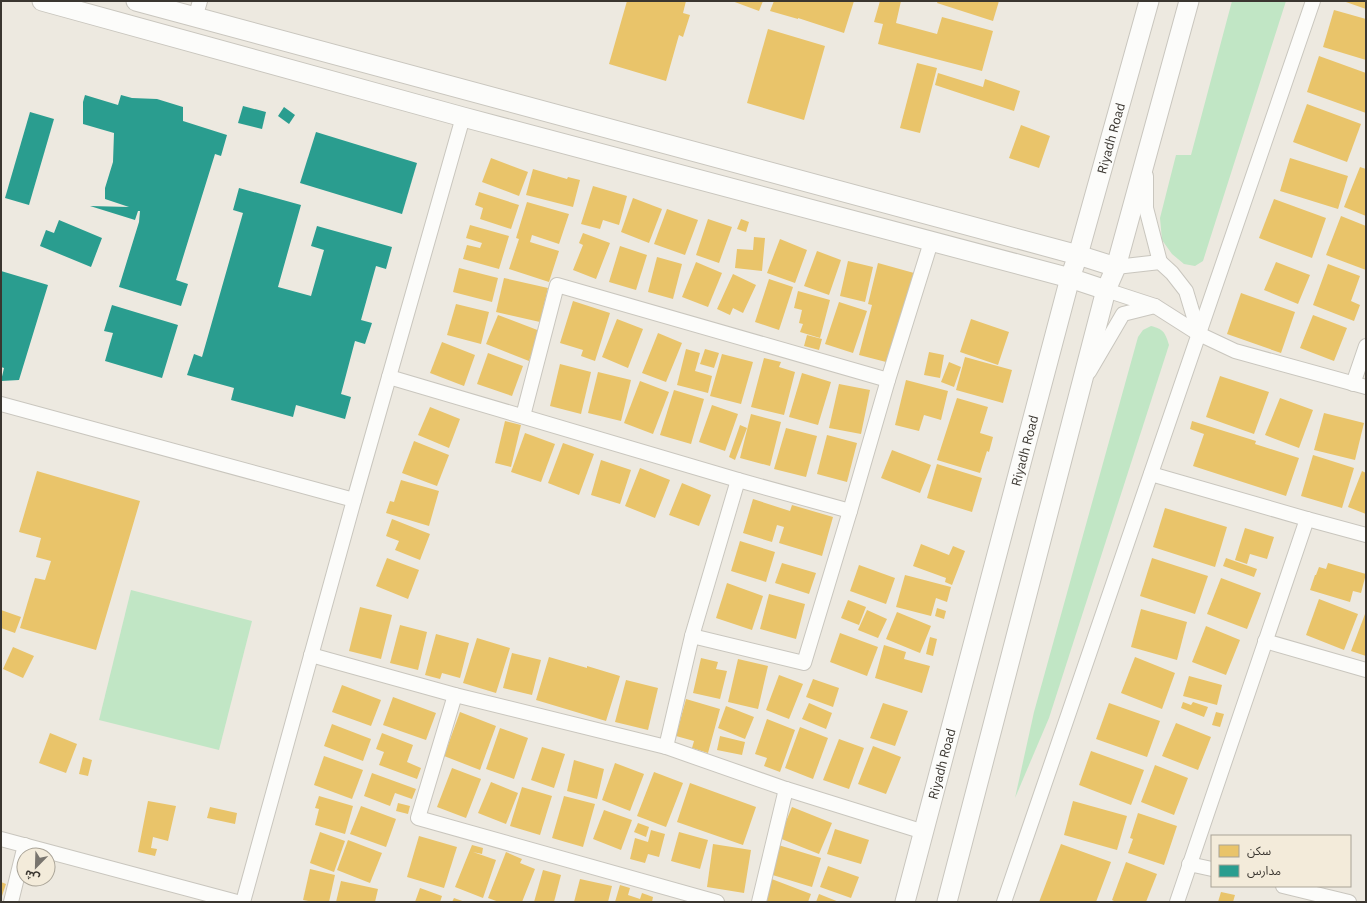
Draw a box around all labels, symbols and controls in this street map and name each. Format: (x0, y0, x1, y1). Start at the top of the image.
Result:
street label: Riyadh Road (1093, 101, 1129, 176)
street label: Riyadh Road (1007, 413, 1042, 488)
street label: Riyadh Road (925, 727, 960, 801)
legend (1211, 835, 1351, 887)
text: سكن (1247, 843, 1271, 858)
north arrow (16, 847, 56, 887)
text: مدارس (1247, 863, 1281, 878)
text: ش (22, 867, 42, 886)

